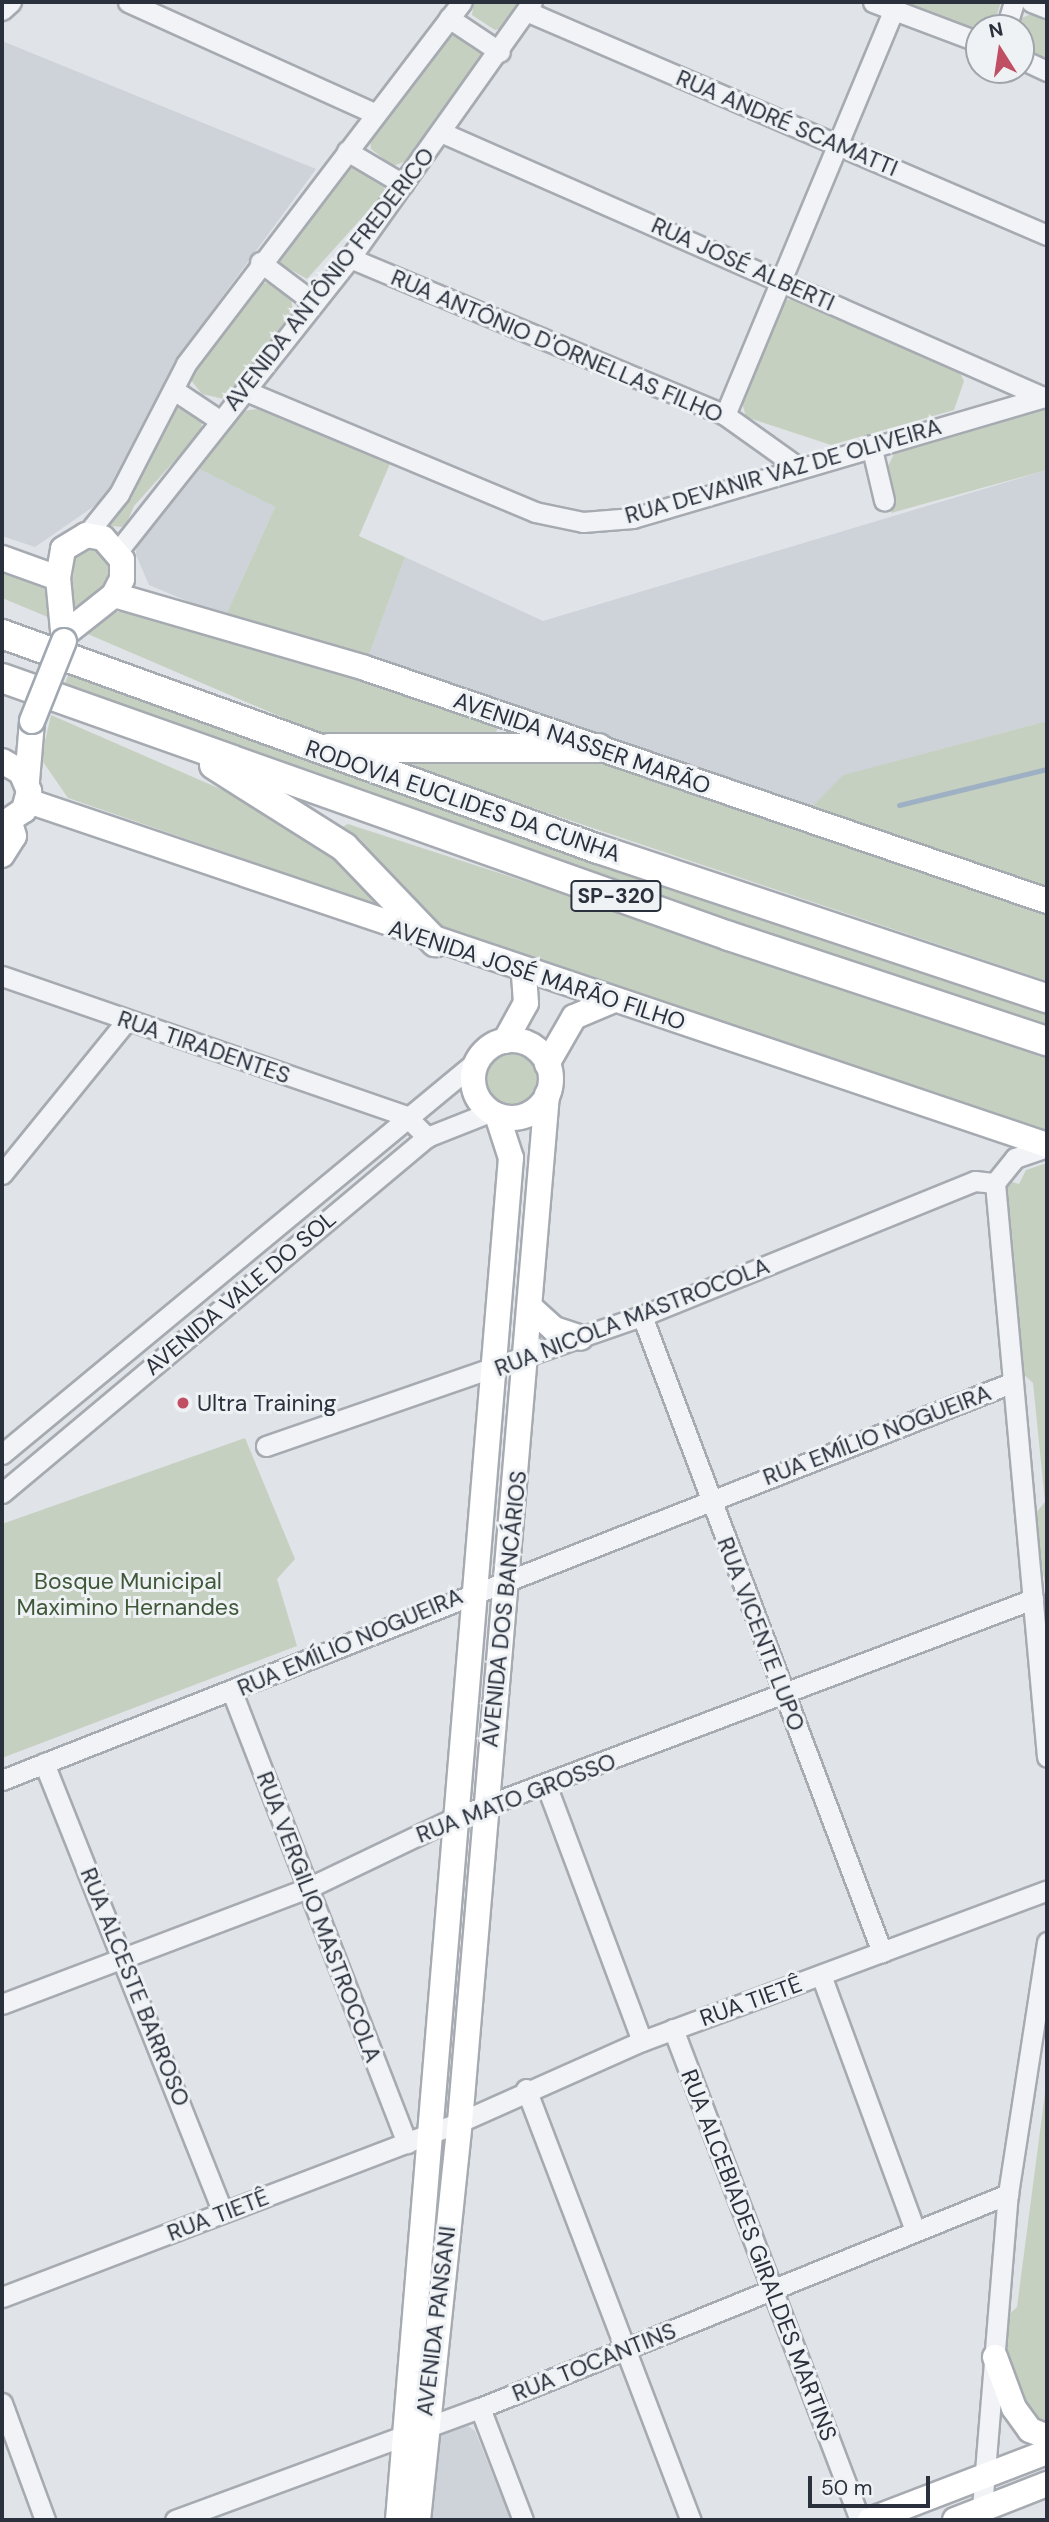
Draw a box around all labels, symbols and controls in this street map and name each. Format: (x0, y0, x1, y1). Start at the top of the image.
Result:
north arrow (965, 14, 1035, 84)
text: N (987, 16, 1005, 44)
street label: RUA ANDRÉ SCAMATTI (672, 64, 902, 182)
street label: AVENIDA ANTÔNIO FREDERICO (218, 142, 440, 416)
street label: RUA JOSÉ ALBERTI (647, 211, 839, 317)
street label: RUA ANTÔNIO D'ORNELLAS FILHO (387, 263, 727, 429)
street label: RUA DEVANIR VAZ DE OLIVEIRA (622, 413, 944, 529)
street label: AVENIDA NASSER MARÃO (450, 686, 714, 800)
street label: RODOVIA EUCLIDES DA CUNHA (302, 734, 624, 868)
road number: SP-320 (569, 878, 663, 914)
street label: AVENIDA JOSÉ MARÃO FILHO (385, 914, 689, 1036)
street label: RUA TIRADENTES (114, 1005, 294, 1089)
street label: AVENIDA VALE DO SOL (139, 1205, 341, 1381)
street label: RUA NICOLA MASTROCOLA (491, 1252, 773, 1382)
street label: RUA EMÍLIO NOGUEIRA (759, 1379, 995, 1491)
place label: Ultra Training (197, 1389, 336, 1417)
marker: Ultra Training (175, 1395, 191, 1411)
street label: AVENIDA DOS BANCÁRIOS (476, 1469, 532, 1749)
street label: RUA VICENTE LUPO (711, 1533, 811, 1735)
park label: Bosque Municipal Maximino Hernandes (17, 1567, 239, 1621)
street label: RUA EMÍLIO NOGUEIRA (233, 1582, 467, 1702)
street label: RUA MATO GROSSO (412, 1747, 620, 1849)
street label: RUA VERGILIO MASTROCOLA (251, 1768, 387, 2066)
street label: RUA ALCESTE BARROSO (74, 1864, 196, 2110)
street label: RUA TIETÊ (696, 1970, 806, 2032)
street label: RUA ALCEBIADES GIRALDES MARTINS (675, 2065, 843, 2445)
street label: RUA TIETÊ (163, 2183, 273, 2247)
street label: AVENIDA PANSANI (411, 2224, 461, 2418)
street label: RUA TOCANTINS (508, 2317, 680, 2407)
scale bar (811, 2462, 934, 2506)
text: 50 m (821, 2474, 872, 2502)

